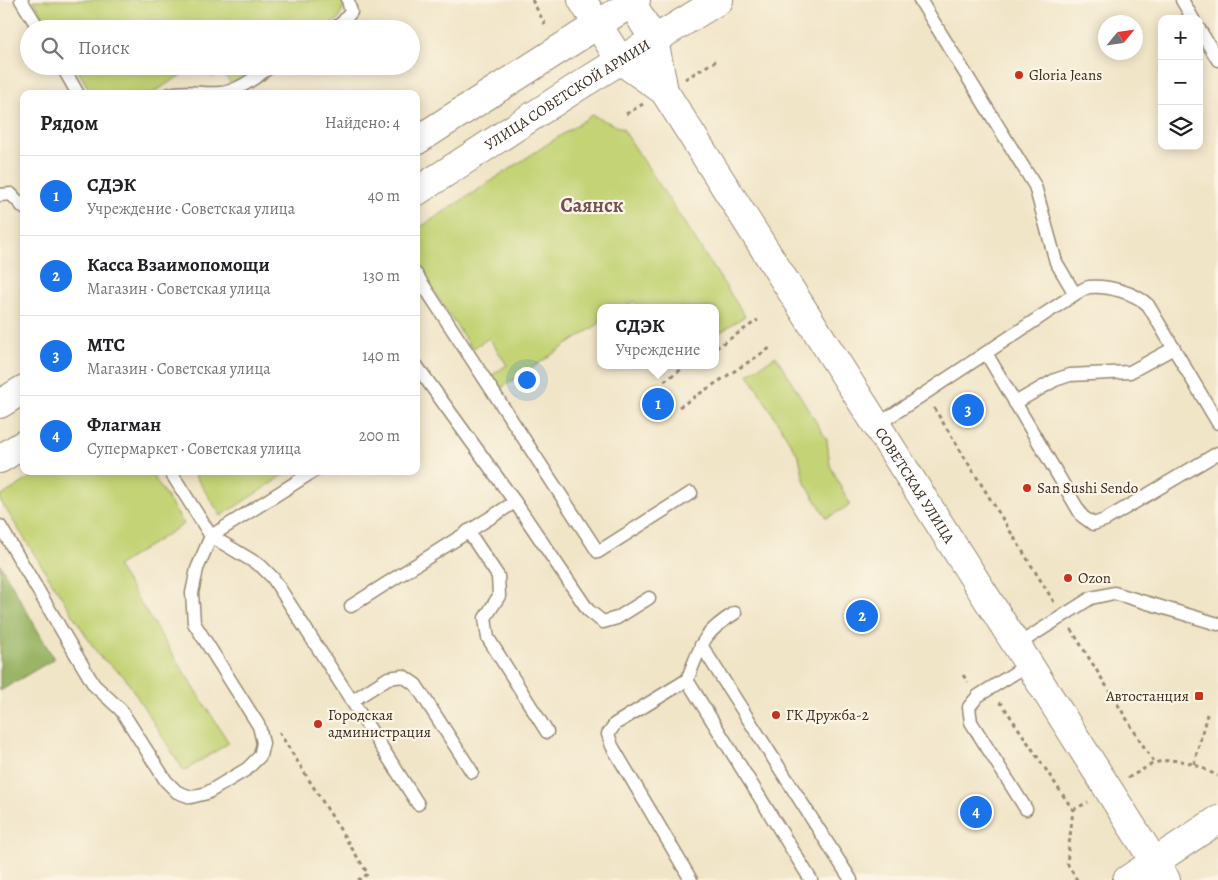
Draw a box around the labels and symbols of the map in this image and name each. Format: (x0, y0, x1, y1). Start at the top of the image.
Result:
north arrow (1098, 15, 1143, 60)
street label: УЛИЦА СОВЕТСКОЙ АРМИИ (481, 35, 654, 155)
place label: Gloria Jeans (1029, 65, 1102, 85)
marker: Gloria Jeans (1013, 69, 1025, 81)
district label: Саянск (560, 192, 624, 219)
your location (514, 367, 540, 393)
pin: 1 (642, 385, 674, 423)
pin: 3 (952, 391, 984, 429)
street label: СОВЕТСКАЯ УЛИЦА (871, 424, 959, 547)
place label: San Sushi Sendo (1037, 478, 1138, 498)
marker: San Sushi Sendo (1021, 482, 1033, 494)
place label: Ozon (1078, 568, 1111, 588)
marker: Ozon (1062, 572, 1074, 584)
pin: 2 (846, 597, 878, 635)
place label: Автостанция (1105, 686, 1189, 706)
marker: Автостанция (1193, 690, 1205, 702)
place label: Городская администрация (328, 705, 431, 742)
place label: ГК Дружба-2 (786, 705, 869, 725)
marker: ГК Дружба-2 (770, 709, 782, 721)
marker: Городская администрация (312, 718, 324, 730)
pin: 4 (960, 793, 992, 831)

